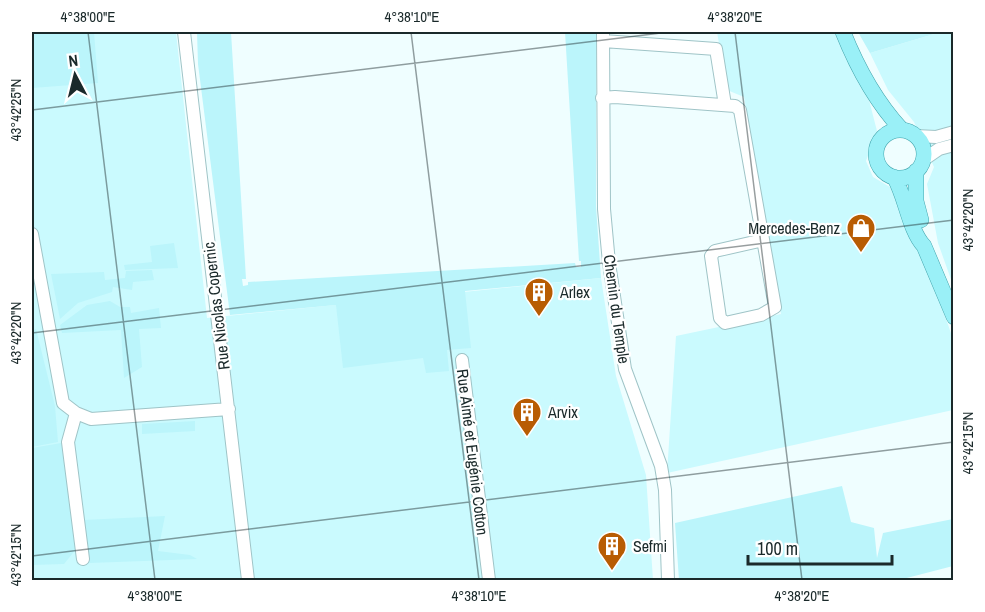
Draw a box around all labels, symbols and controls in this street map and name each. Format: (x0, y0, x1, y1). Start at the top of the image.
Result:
text: 4°38'00"E (60, 6, 116, 27)
text: 4°38'10"E (384, 6, 440, 27)
text: 4°38'20"E (707, 6, 763, 27)
north arrow (45, 45, 105, 105)
text: N (67, 49, 79, 72)
text: 43°42'25"N (5, 79, 26, 141)
text: 43°42'20"N (957, 189, 978, 251)
shop icon: Mercedes-Benz (845, 212, 877, 254)
place label: Mercedes-Benz (748, 217, 840, 239)
street label: Rue Nicolas Copernic (197, 241, 235, 371)
street label: Chemin du Temple (598, 253, 636, 365)
building icon: Arlex (523, 276, 555, 318)
place label: Arlex (559, 281, 590, 303)
text: 43°42'20"N (5, 302, 26, 364)
street label: Rue Aimé et Eugénie Cotton (452, 368, 494, 536)
building icon: Arvix (511, 396, 543, 438)
place label: Arvix (547, 401, 578, 423)
text: 43°42'15"N (957, 412, 978, 474)
text: 43°42'15"N (5, 524, 26, 586)
scale bar (748, 528, 892, 566)
building icon: Sefmi (596, 530, 628, 572)
place label: Sefmi (633, 535, 667, 557)
text: 100 m (757, 536, 798, 561)
text: 4°38'00"E (127, 585, 183, 606)
text: 4°38'10"E (451, 585, 507, 606)
text: 4°38'20"E (774, 585, 830, 606)

